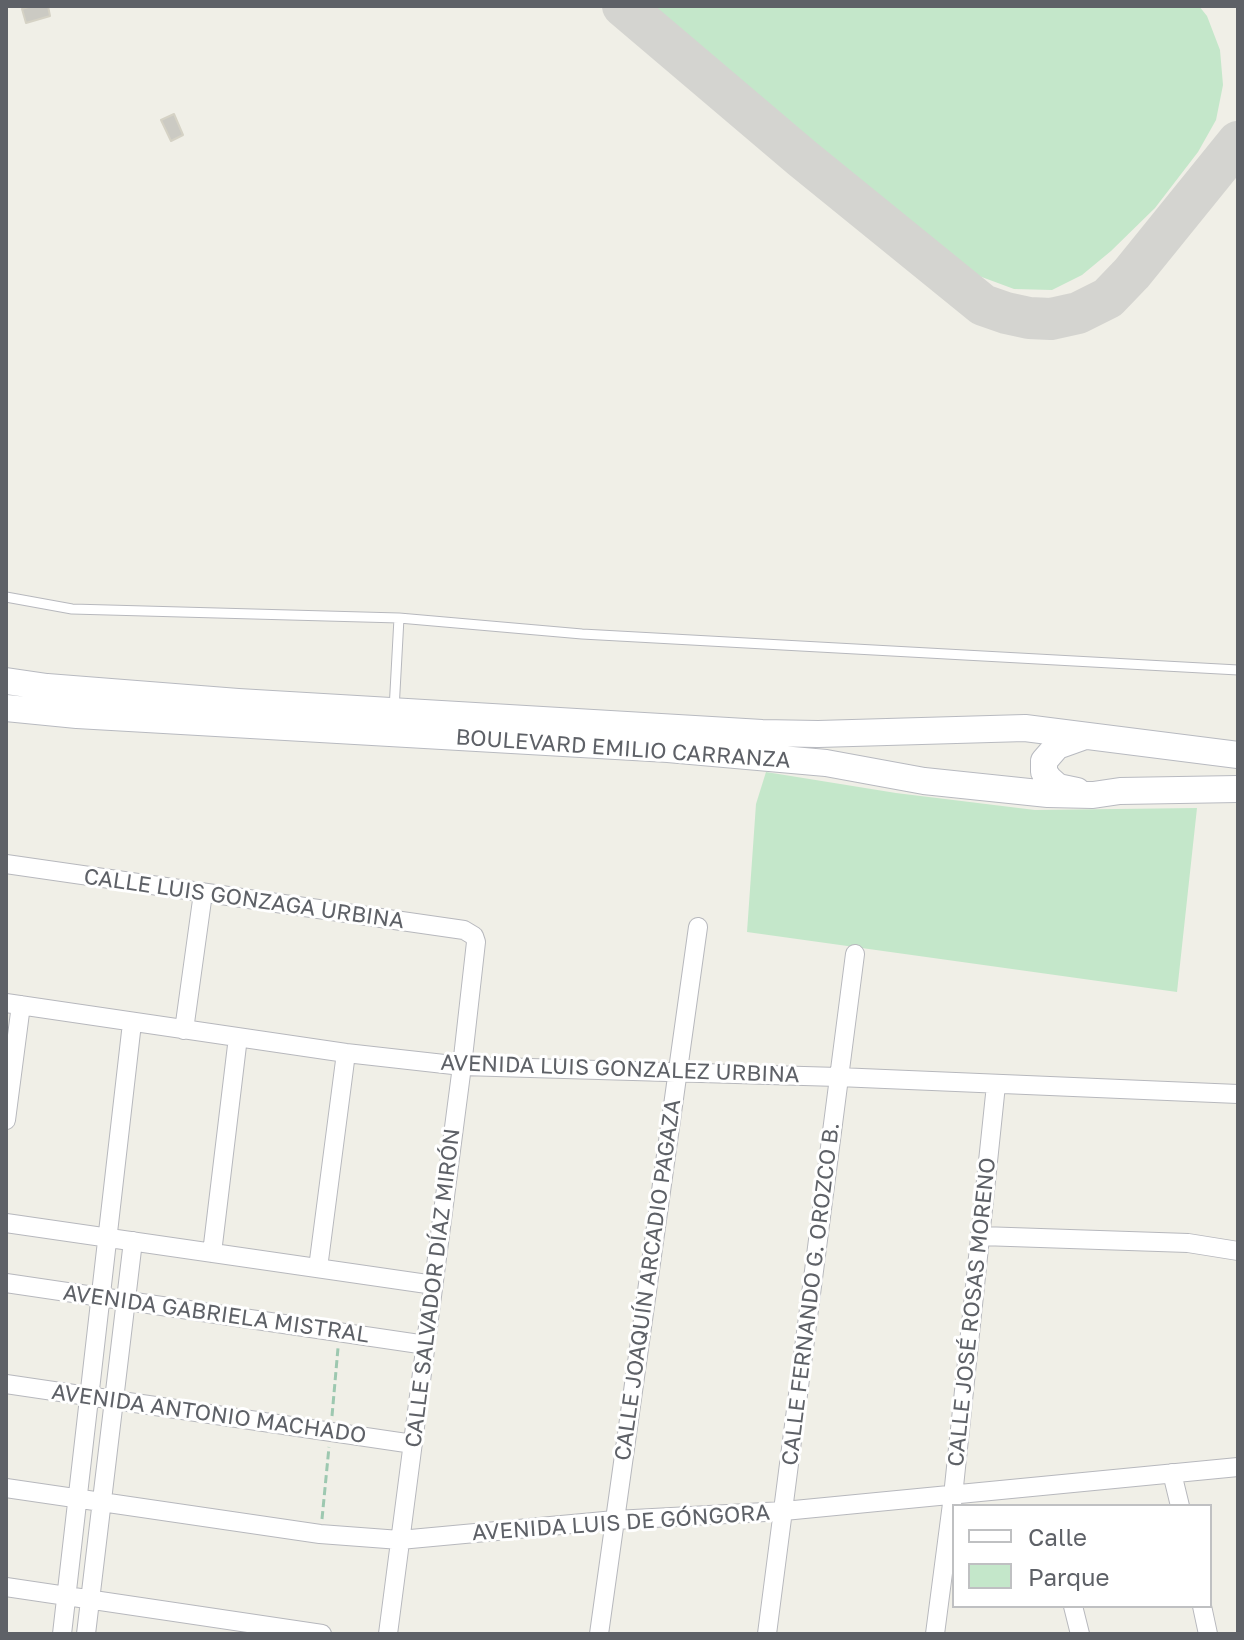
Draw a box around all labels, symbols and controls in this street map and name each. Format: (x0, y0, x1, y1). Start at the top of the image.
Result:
street label: BOULEVARD EMILIO CARRANZA (455, 724, 791, 774)
street label: CALLE LUIS GONZAGA URBINA (82, 863, 406, 935)
street label: AVENIDA LUIS GONZALEZ URBINA (440, 1050, 800, 1088)
street label: CALLE JOAQUÍN ARCADIO PAGAZA (610, 1098, 686, 1462)
street label: CALLE FERNANDO G. OROZCO B. (777, 1121, 845, 1467)
street label: CALLE SALVADOR DÍAZ MIRÓN (400, 1127, 466, 1449)
street label: CALLE JOSÉ ROSAS MORENO (943, 1156, 1001, 1468)
street label: AVENIDA GABRIELA MISTRAL (61, 1279, 371, 1349)
street label: AVENIDA ANTONIO MACHADO (50, 1379, 368, 1449)
street label: AVENIDA LUIS DE GÓNGORA (471, 1499, 771, 1547)
legend (952, 1504, 1212, 1608)
text: Calle (1028, 1522, 1087, 1551)
text: Parque (1028, 1562, 1109, 1591)

